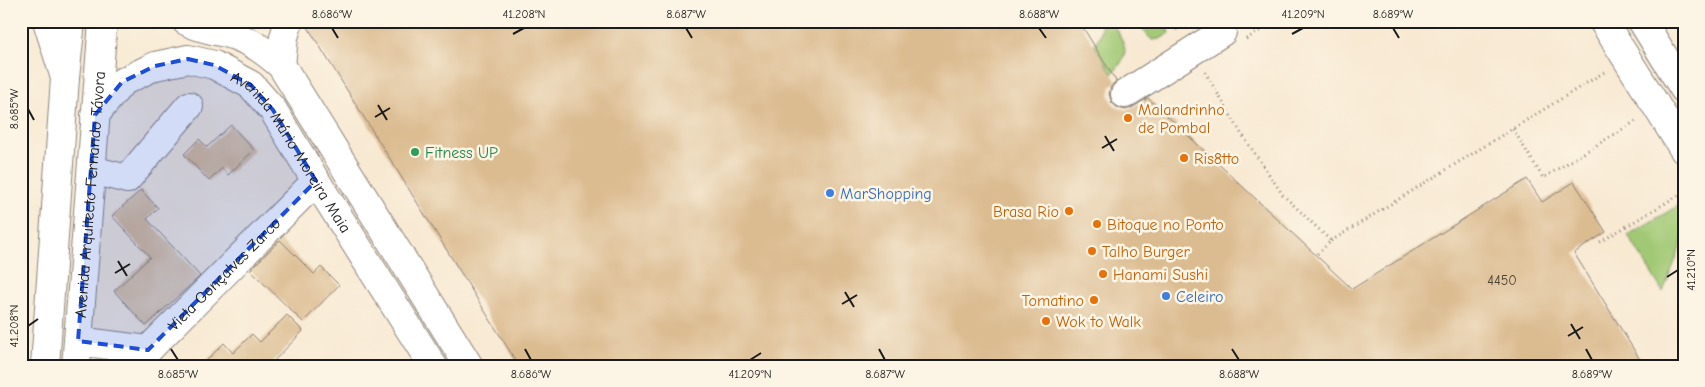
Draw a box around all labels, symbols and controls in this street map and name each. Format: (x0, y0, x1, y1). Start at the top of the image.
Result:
text: 8.686°W (312, 7, 353, 21)
text: 41.208°N (502, 7, 546, 21)
text: 8.687°W (666, 7, 706, 21)
text: 8.688°W (1019, 7, 1060, 21)
text: 41.209°N (1281, 7, 1325, 21)
text: 8.689°W (1373, 7, 1414, 21)
street label: Avenida Mário Moreira Maia (228, 68, 354, 236)
street label: Avenida Arquitecto Fernando Távora (72, 71, 109, 319)
text: 8.685°W (7, 88, 21, 129)
place label: Malandrinho de Pombal (1138, 101, 1225, 137)
marker: Malandrinho de Pombal (1122, 112, 1134, 124)
place label: Fitness UP (425, 144, 498, 162)
marker: Fitness UP (409, 146, 421, 158)
place label: Ris8tto (1194, 150, 1239, 168)
marker: Ris8tto (1178, 152, 1190, 164)
place label: MarShopping (840, 185, 932, 203)
marker: MarShopping (824, 187, 836, 199)
place label: Brasa Rio (993, 203, 1059, 221)
marker: Brasa Rio (1063, 205, 1075, 217)
street label: Viela Gonçalves Zarco (164, 214, 284, 335)
place label: Bitoque no Ponto (1107, 216, 1224, 234)
marker: Bitoque no Ponto (1091, 218, 1103, 230)
place label: Talho Burger (1102, 243, 1190, 261)
marker: Talho Burger (1086, 245, 1098, 257)
text: 41.210°N (1684, 249, 1698, 291)
place label: Hanami Sushi (1113, 266, 1208, 284)
marker: Hanami Sushi (1097, 268, 1109, 280)
house number: 4450 (1487, 272, 1517, 289)
place label: Celeiro (1176, 288, 1224, 306)
marker: Celeiro (1160, 290, 1172, 302)
place label: Tomatino (1022, 292, 1084, 310)
marker: Tomatino (1088, 294, 1100, 306)
text: 41.208°N (7, 304, 21, 348)
place label: Wok to Walk (1056, 313, 1141, 331)
marker: Wok to Walk (1040, 315, 1052, 327)
text: 8.685°W (158, 367, 199, 381)
text: 8.686°W (511, 367, 552, 381)
text: 41.209°N (728, 367, 772, 381)
text: 8.687°W (865, 367, 905, 381)
text: 8.688°W (1219, 367, 1260, 381)
text: 8.689°W (1572, 367, 1613, 381)

